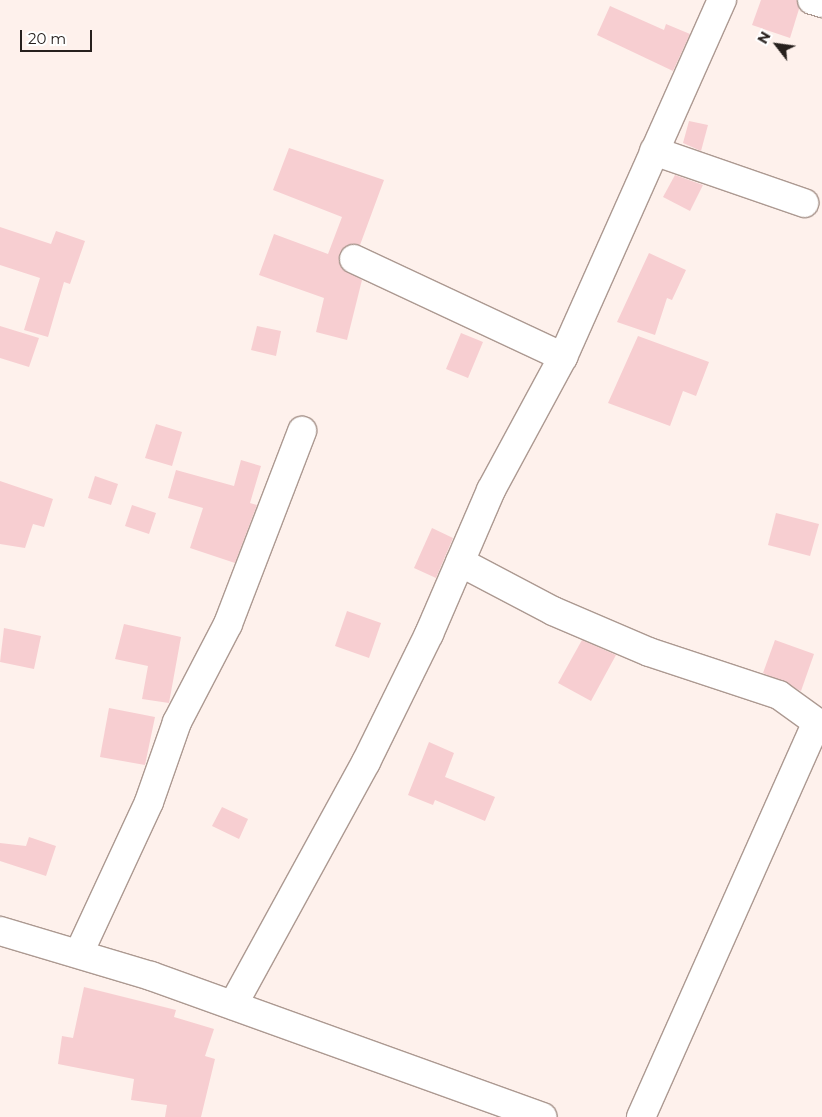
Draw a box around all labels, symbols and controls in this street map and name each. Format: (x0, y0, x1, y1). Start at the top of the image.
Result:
scale bar (22, 20, 95, 52)
north arrow (752, 20, 802, 70)
text: N (753, 28, 775, 47)
text: 20 m (28, 29, 66, 48)

